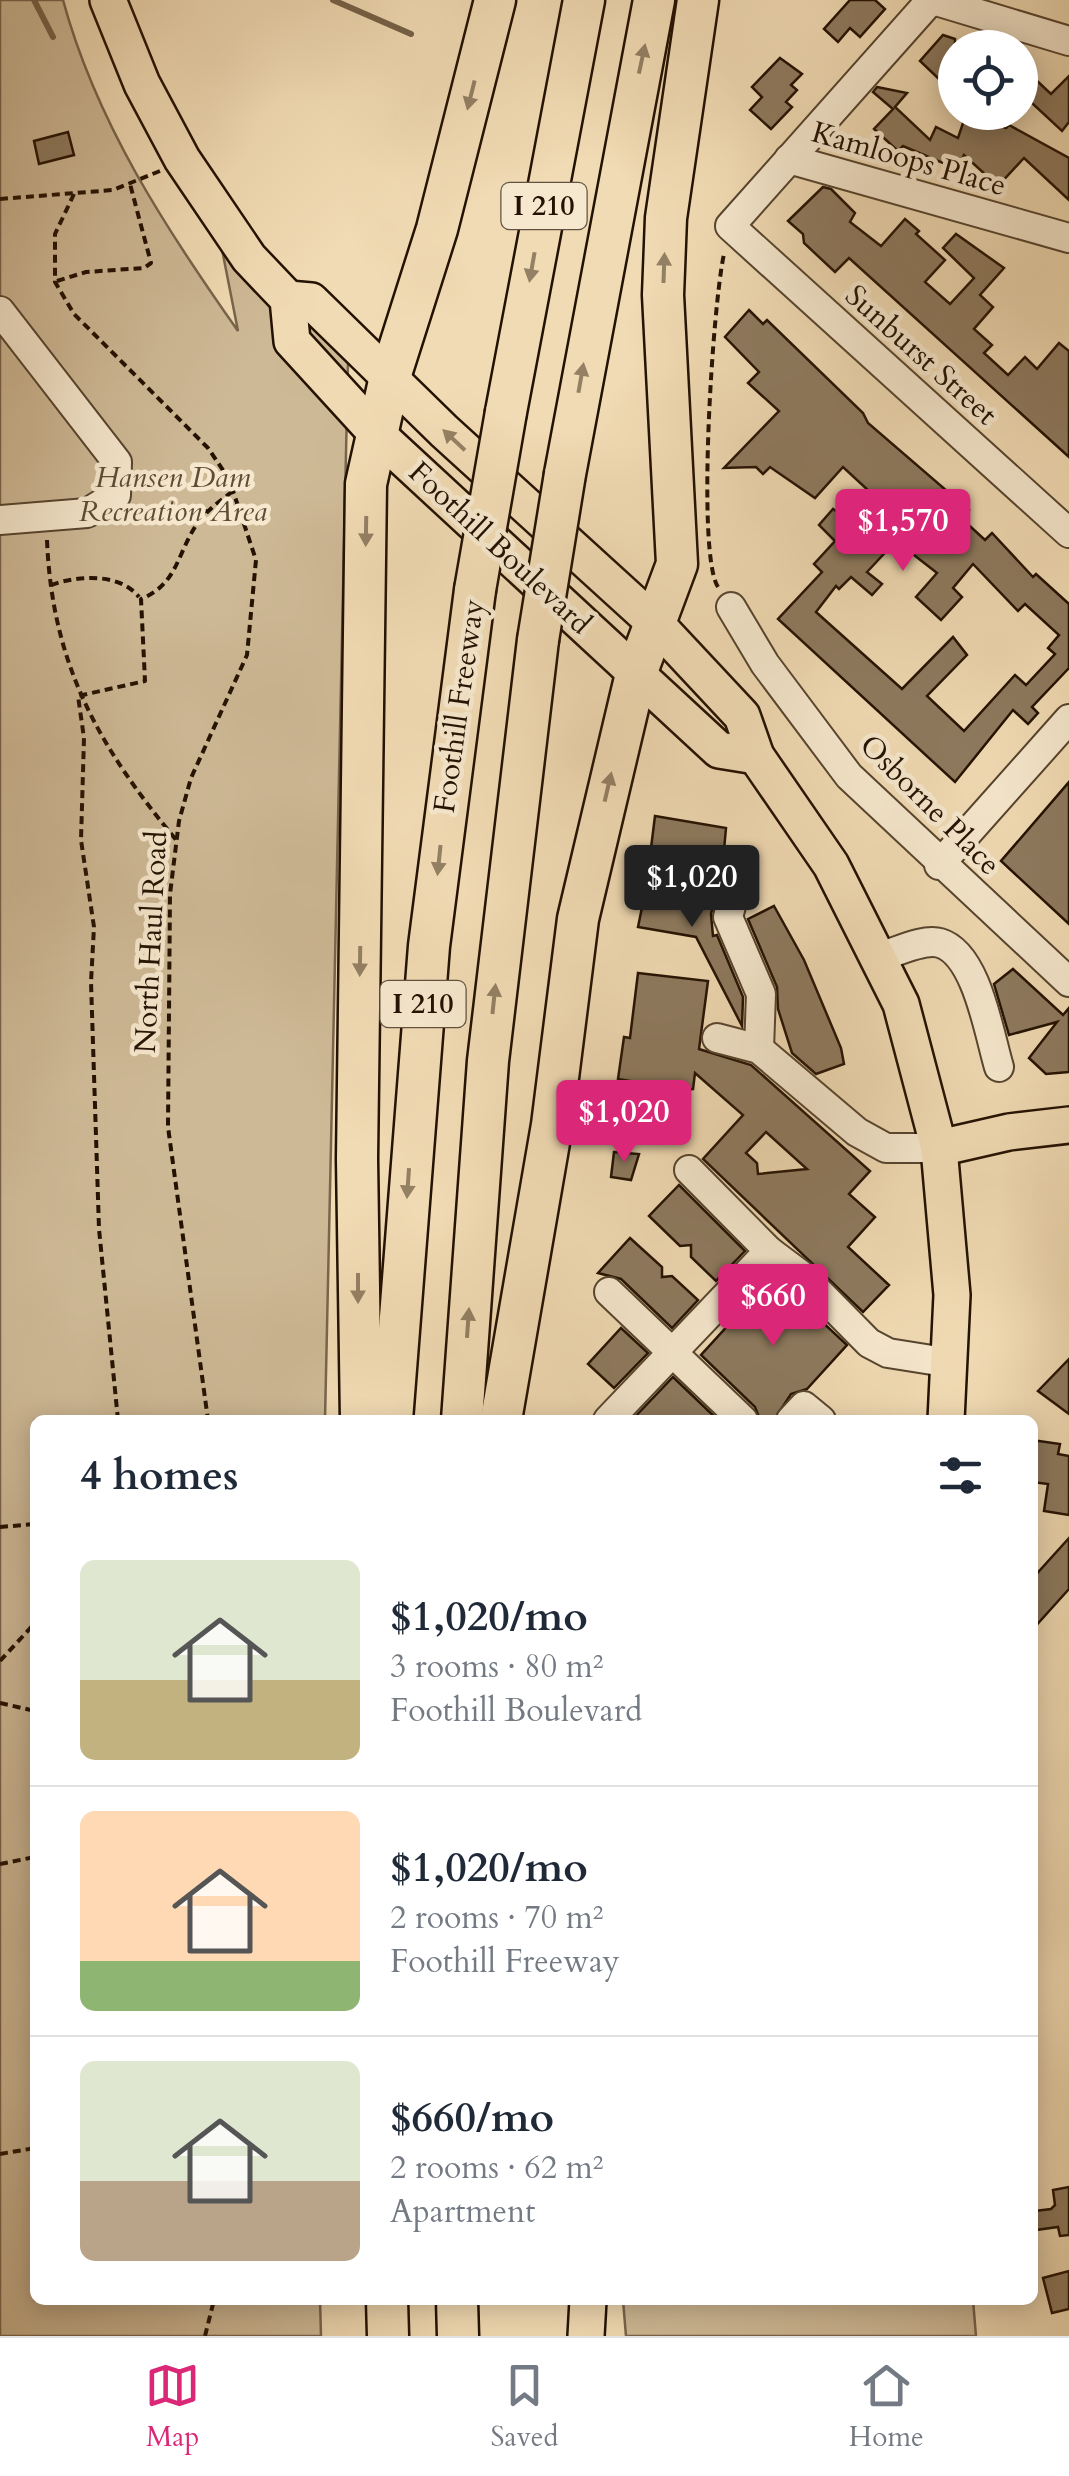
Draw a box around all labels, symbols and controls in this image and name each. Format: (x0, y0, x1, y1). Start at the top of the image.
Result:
map controls (938, 30, 1038, 130)
button: locate (938, 30, 1038, 130)
one-way arrow (634, 43, 650, 74)
one-way arrow (463, 79, 478, 110)
street label: Kamloops Place (807, 112, 1011, 206)
road number: I 210 (502, 183, 586, 229)
one-way arrow (656, 251, 672, 283)
one-way arrow (524, 252, 539, 284)
street label: Sunburst Street (836, 276, 1006, 435)
one-way arrow (574, 362, 589, 394)
one-way arrow (442, 429, 466, 452)
street label: Foothill Boulevard (399, 452, 601, 644)
park label: Hansen Dam Recreation Area (79, 457, 267, 532)
pin: $1,570 (822, 489, 984, 574)
text: $1,570 (857, 499, 949, 543)
one-way arrow (357, 515, 373, 547)
street label: Foothill Freeway (424, 596, 494, 816)
street label: Osborne Place (851, 726, 1009, 884)
one-way arrow (601, 771, 616, 802)
street label: North Haul Road (125, 830, 177, 1054)
one-way arrow (430, 844, 446, 876)
pin: $1,020 (611, 845, 773, 930)
text: $1,020 (646, 855, 738, 899)
one-way arrow (352, 945, 368, 977)
road number: I 210 (380, 981, 466, 1027)
one-way arrow (486, 982, 502, 1014)
pin: $1,020 (543, 1080, 705, 1165)
text: $1,020 (578, 1090, 670, 1134)
one-way arrow (399, 1168, 415, 1200)
pin: $660 (714, 1264, 832, 1349)
one-way arrow (350, 1272, 366, 1304)
text: $660 (740, 1274, 806, 1318)
one-way arrow (460, 1306, 476, 1338)
text: 4 homes (80, 1447, 238, 1504)
icon: filters (933, 1448, 988, 1503)
text: $1,020/mo (390, 1588, 588, 1645)
icon: home (160, 1600, 280, 1720)
text: 3 rooms · 80 m² (390, 1645, 603, 1689)
text: Foothill Boulevard (390, 1689, 642, 1733)
text: $1,020/mo (390, 1839, 588, 1896)
icon: home (160, 1851, 280, 1971)
text: 2 rooms · 70 m² (390, 1896, 603, 1940)
text: Foothill Freeway (390, 1940, 620, 1984)
text: $660/mo (390, 2089, 554, 2146)
icon: home (160, 2101, 280, 2221)
text: 2 rooms · 62 m² (390, 2146, 603, 2190)
text: Apartment (390, 2190, 535, 2234)
tab: Map (145, 2358, 200, 2456)
tab: Saved (491, 2358, 558, 2456)
tab: Home (849, 2358, 924, 2456)

